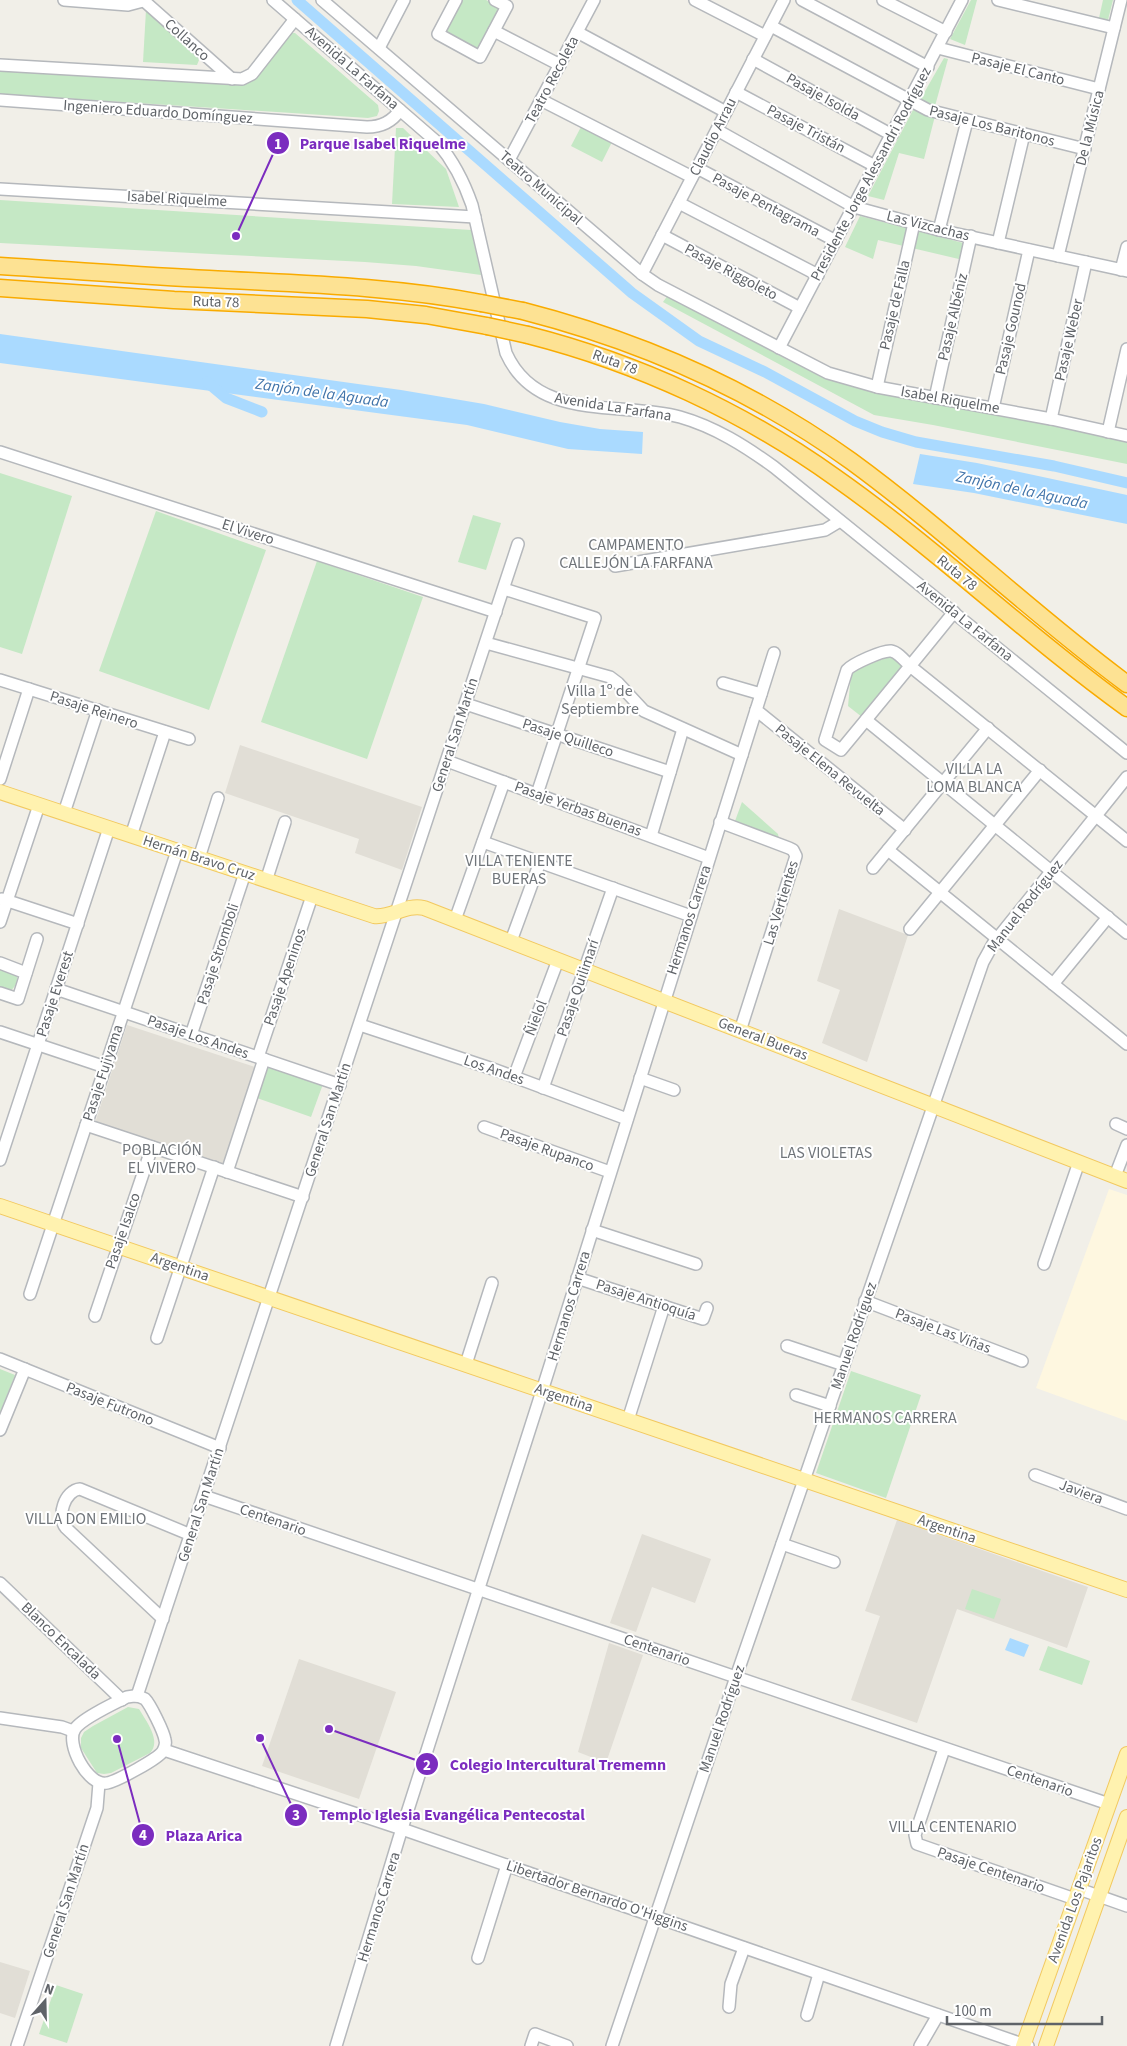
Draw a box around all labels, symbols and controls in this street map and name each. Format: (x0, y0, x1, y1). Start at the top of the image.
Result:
street label: Collanco (160, 14, 214, 66)
street label: Avenida La Farfana (301, 21, 403, 115)
street label: Teatro Recoleta (520, 32, 584, 128)
street label: Pasaje El Canto (969, 47, 1067, 91)
street label: Presidente Jorge Alessandri Rodríguez (805, 63, 937, 285)
street label: Pasaje Isolda (782, 68, 864, 126)
street label: De la Música (1070, 88, 1110, 168)
street label: Claudio Arrau (684, 94, 742, 180)
street label: Ingeniero Eduardo Domínguez (62, 95, 254, 129)
street label: Pasaje Tristán (763, 100, 849, 158)
street label: Pasaje Los Baritonos (927, 100, 1057, 152)
callout: Parque Isabel Riquelme (265, 128, 477, 159)
text: Parque Isabel Riquelme (300, 133, 466, 155)
text: 1 (274, 134, 282, 155)
street label: Teatro Municipal (495, 146, 587, 230)
street label: Pasaje Pentagrama (708, 168, 824, 242)
street label: Isabel Riquelme (126, 186, 228, 212)
street label: Las Vizcachas (884, 206, 972, 246)
street label: Pasaje Riggoleto (681, 239, 781, 305)
street label: Pasaje de Falla (874, 258, 916, 352)
street label: Pasaje Albéniz (933, 271, 973, 363)
street label: Pasaje Gounod (990, 281, 1032, 377)
street label: Ruta 78 (192, 291, 240, 313)
street label: Pasaje Weber (1049, 296, 1089, 383)
street label: Ruta 78 (589, 344, 641, 380)
water label: Zanjón de la Aguada (253, 373, 390, 413)
street label: Isabel Riquelme (899, 381, 1001, 419)
street label: Avenida La Farfana (553, 387, 673, 427)
water label: Zanjón de la Aguada (953, 465, 1090, 515)
street label: El Vivero (219, 514, 277, 550)
district label: CAMPAMENTO CALLEJÓN LA FARFANA (559, 534, 713, 574)
street label: Ruta 78 (932, 550, 982, 596)
street label: Avenida La Farfana (912, 576, 1018, 666)
street label: General San Martín (427, 675, 483, 795)
district label: Villa 1º de Septiembre (561, 680, 639, 720)
street label: Pasaje Reinero (47, 686, 141, 734)
street label: Pasaje Quilleco (520, 713, 616, 763)
street label: Pasaje Elena Revuelta (771, 719, 889, 821)
district label: VILLA LA LOMA BLANCA (926, 758, 1022, 798)
street label: Pasaje Yerbas Buenas (511, 776, 645, 842)
street label: Hernán Bravo Cruz (140, 830, 258, 886)
district label: VILLA TENIENTE BUERAS (465, 850, 573, 890)
street label: Manuel Rodríguez (982, 855, 1068, 957)
street label: Las Vertientes (758, 858, 804, 948)
street label: Hermanos Carrera (661, 862, 717, 978)
street label: Pasaje Stromboli (192, 900, 244, 1008)
street label: Pasaje Apeninos (259, 925, 311, 1029)
street label: Pasaje Quilimarí (552, 935, 605, 1039)
street label: Pasaje Everest (31, 948, 79, 1040)
street label: Ñielol (520, 997, 552, 1039)
street label: Pasaje Los Andes (144, 1010, 252, 1064)
street label: General Bueras (715, 1012, 811, 1066)
street label: Pasaje Fujiyama (78, 1022, 128, 1124)
street label: Los Andes (461, 1050, 527, 1090)
street label: General San Martín (300, 1060, 356, 1180)
street label: Pasaje Rupanco (497, 1123, 597, 1177)
district label: POBLACIÓN EL VIVERO (122, 1139, 202, 1179)
district label: LAS VIOLETAS (780, 1142, 872, 1164)
street label: Pasaje Isalco (100, 1190, 146, 1272)
street label: Argentina (148, 1247, 212, 1287)
street label: Hermanos Carrera (542, 1248, 596, 1364)
street label: Pasaje Antioquía (593, 1274, 699, 1326)
street label: Manuel Rodríguez (826, 1279, 882, 1393)
street label: Pasaje Las Viñas (892, 1303, 994, 1359)
street label: Pasaje Futrono (63, 1377, 157, 1431)
street label: Argentina (532, 1378, 596, 1418)
district label: HERMANOS CARRERA (813, 1407, 957, 1429)
street label: General San Martín (173, 1445, 229, 1565)
street label: Javiera (1056, 1474, 1106, 1510)
street label: Centenario (237, 1499, 309, 1541)
district label: VILLA DON EMILIO (26, 1508, 146, 1530)
street label: Argentina (915, 1509, 979, 1549)
street label: Blanco Encalada (16, 1597, 106, 1685)
street label: Centenario (621, 1629, 693, 1671)
street label: Manuel Rodríguez (694, 1662, 750, 1776)
callout: Colegio Intercultural Trememn (415, 1749, 676, 1780)
text: Colegio Intercultural Trememn (450, 1754, 666, 1776)
text: 2 (423, 1755, 431, 1776)
street label: Centenario (1004, 1760, 1076, 1802)
callout: Templo Iglesia Evangélica Pentecostal (284, 1799, 594, 1830)
text: Templo Iglesia Evangélica Pentecostal (319, 1804, 585, 1826)
text: 3 (292, 1805, 300, 1826)
district label: VILLA CENTENARIO (889, 1816, 1017, 1838)
callout: Plaza Arica (131, 1820, 253, 1851)
text: 4 (139, 1825, 147, 1846)
text: Plaza Arica (165, 1825, 243, 1847)
street label: Avenida Los Pajaritos (1042, 1834, 1108, 1966)
street label: General San Martín (38, 1841, 94, 1961)
street label: Pasaje Centenario (934, 1842, 1048, 1898)
street label: Hermanos Carrera (352, 1849, 406, 1965)
street label: Libertador Bernardo O'Higgins (503, 1855, 691, 1937)
north arrow (20, 1976, 70, 2026)
text: N (41, 1979, 57, 2001)
scale bar (947, 1994, 1102, 2026)
text: 100 m (954, 2001, 992, 2022)

